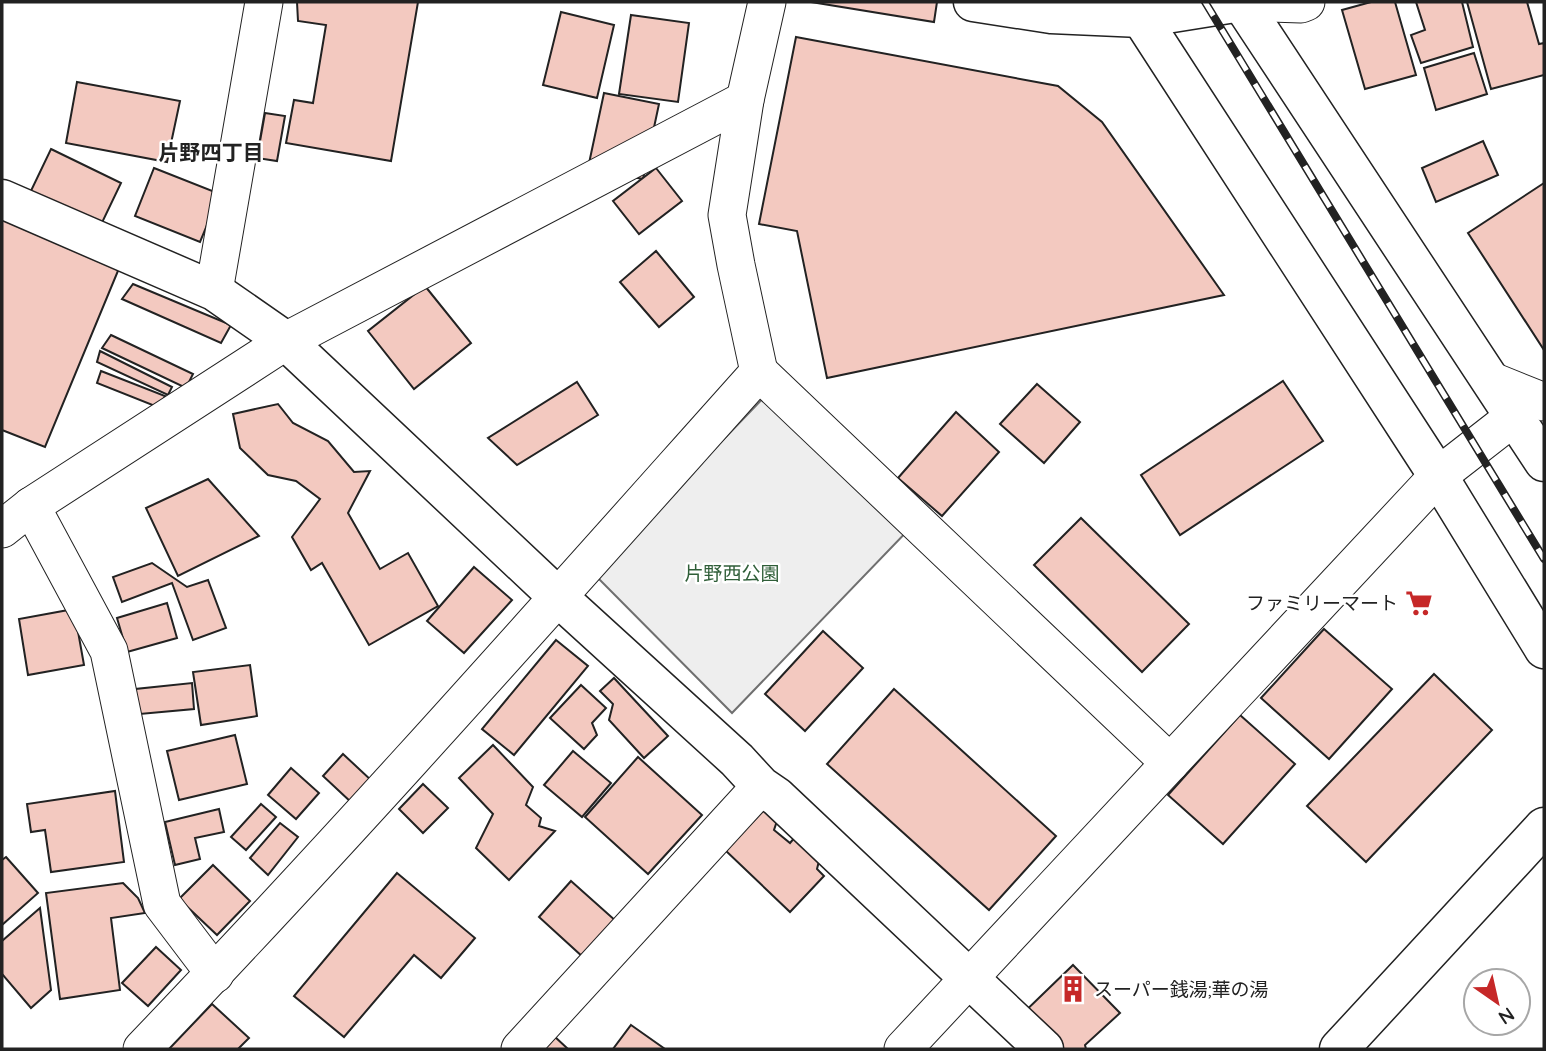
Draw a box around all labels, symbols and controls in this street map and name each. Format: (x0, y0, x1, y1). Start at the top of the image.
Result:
district label: 片野四丁目 (159, 139, 264, 165)
park label: 片野西公園 (684, 561, 780, 585)
supermarket icon: ファミリーマート (1404, 588, 1434, 618)
place label: ファミリーマート (1246, 591, 1398, 615)
north arrow (1462, 967, 1532, 1037)
building icon: スーパー銭湯;華の湯 (1058, 974, 1088, 1004)
place label: スーパー銭湯;華の湯 (1094, 977, 1269, 1001)
text: N (1494, 1002, 1519, 1030)

